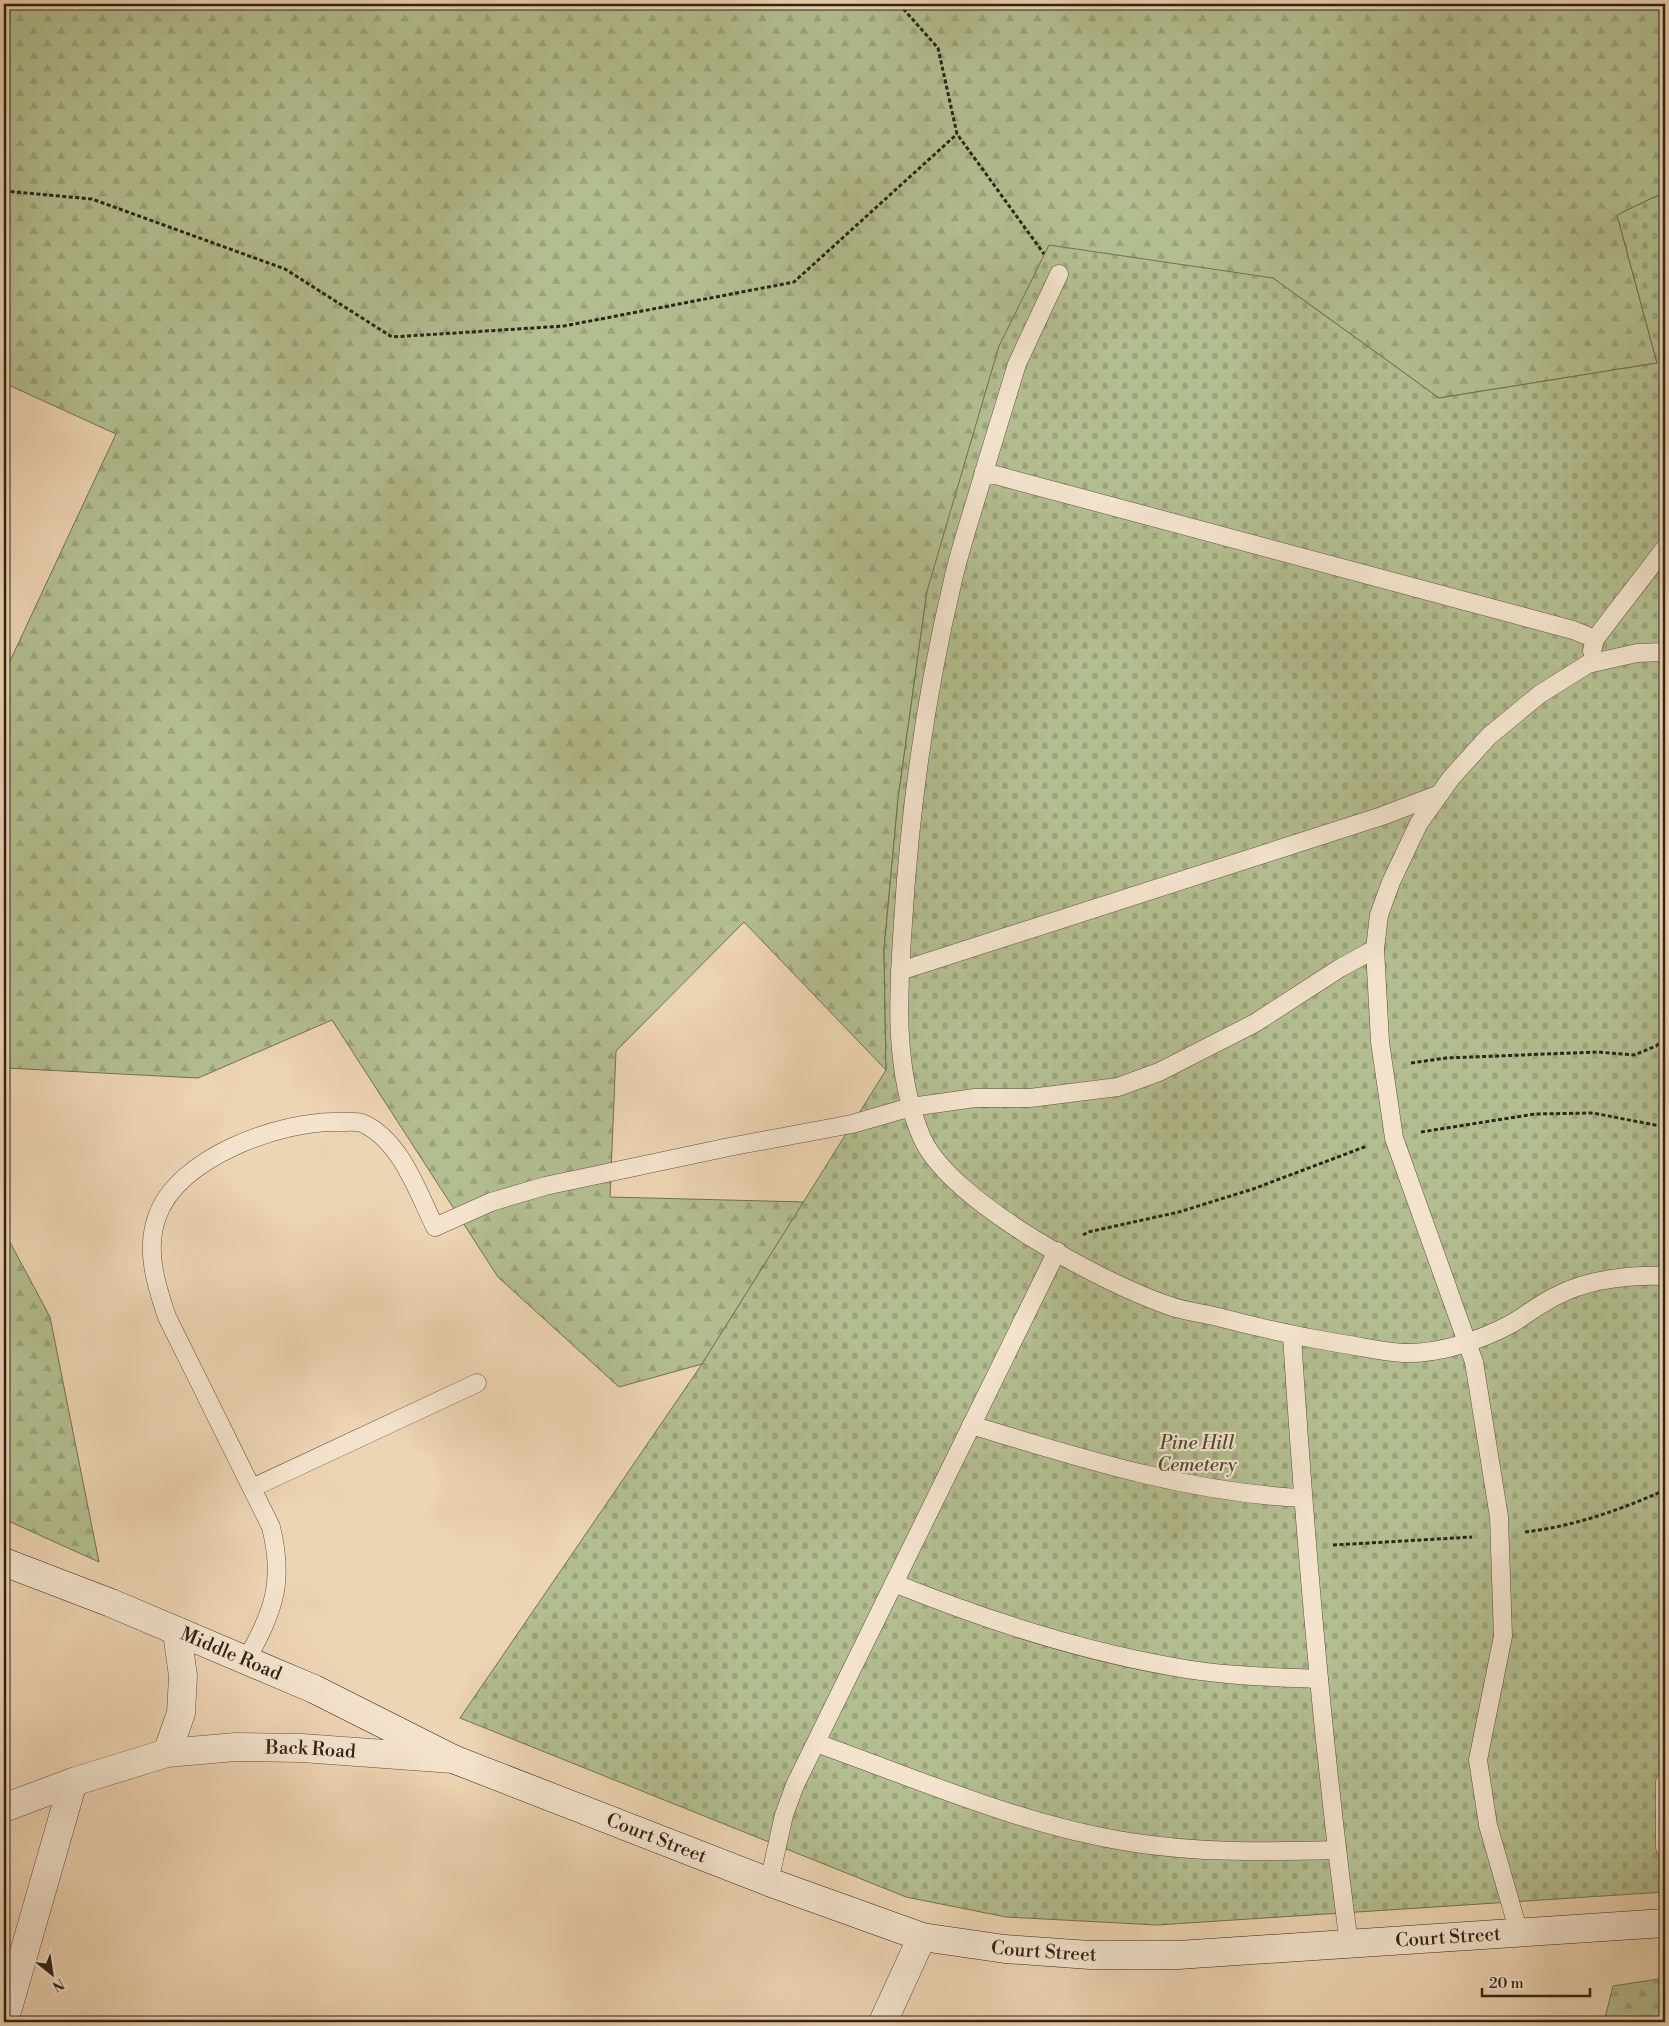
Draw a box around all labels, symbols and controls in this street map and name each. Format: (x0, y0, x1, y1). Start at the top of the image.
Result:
park label: Pine Hill Cemetery (1157, 1431, 1238, 1477)
street label: Middle Road (177, 1622, 286, 1686)
street label: Back Road (264, 1735, 357, 1764)
street label: Court Street (603, 1808, 710, 1869)
street label: Court Street (1394, 1922, 1502, 1953)
street label: Court Street (989, 1935, 1097, 1967)
north arrow (28, 1948, 78, 1998)
scale bar (1482, 1966, 1589, 1998)
text: N (49, 1974, 67, 1995)
text: 20 m (1489, 1974, 1524, 1993)

